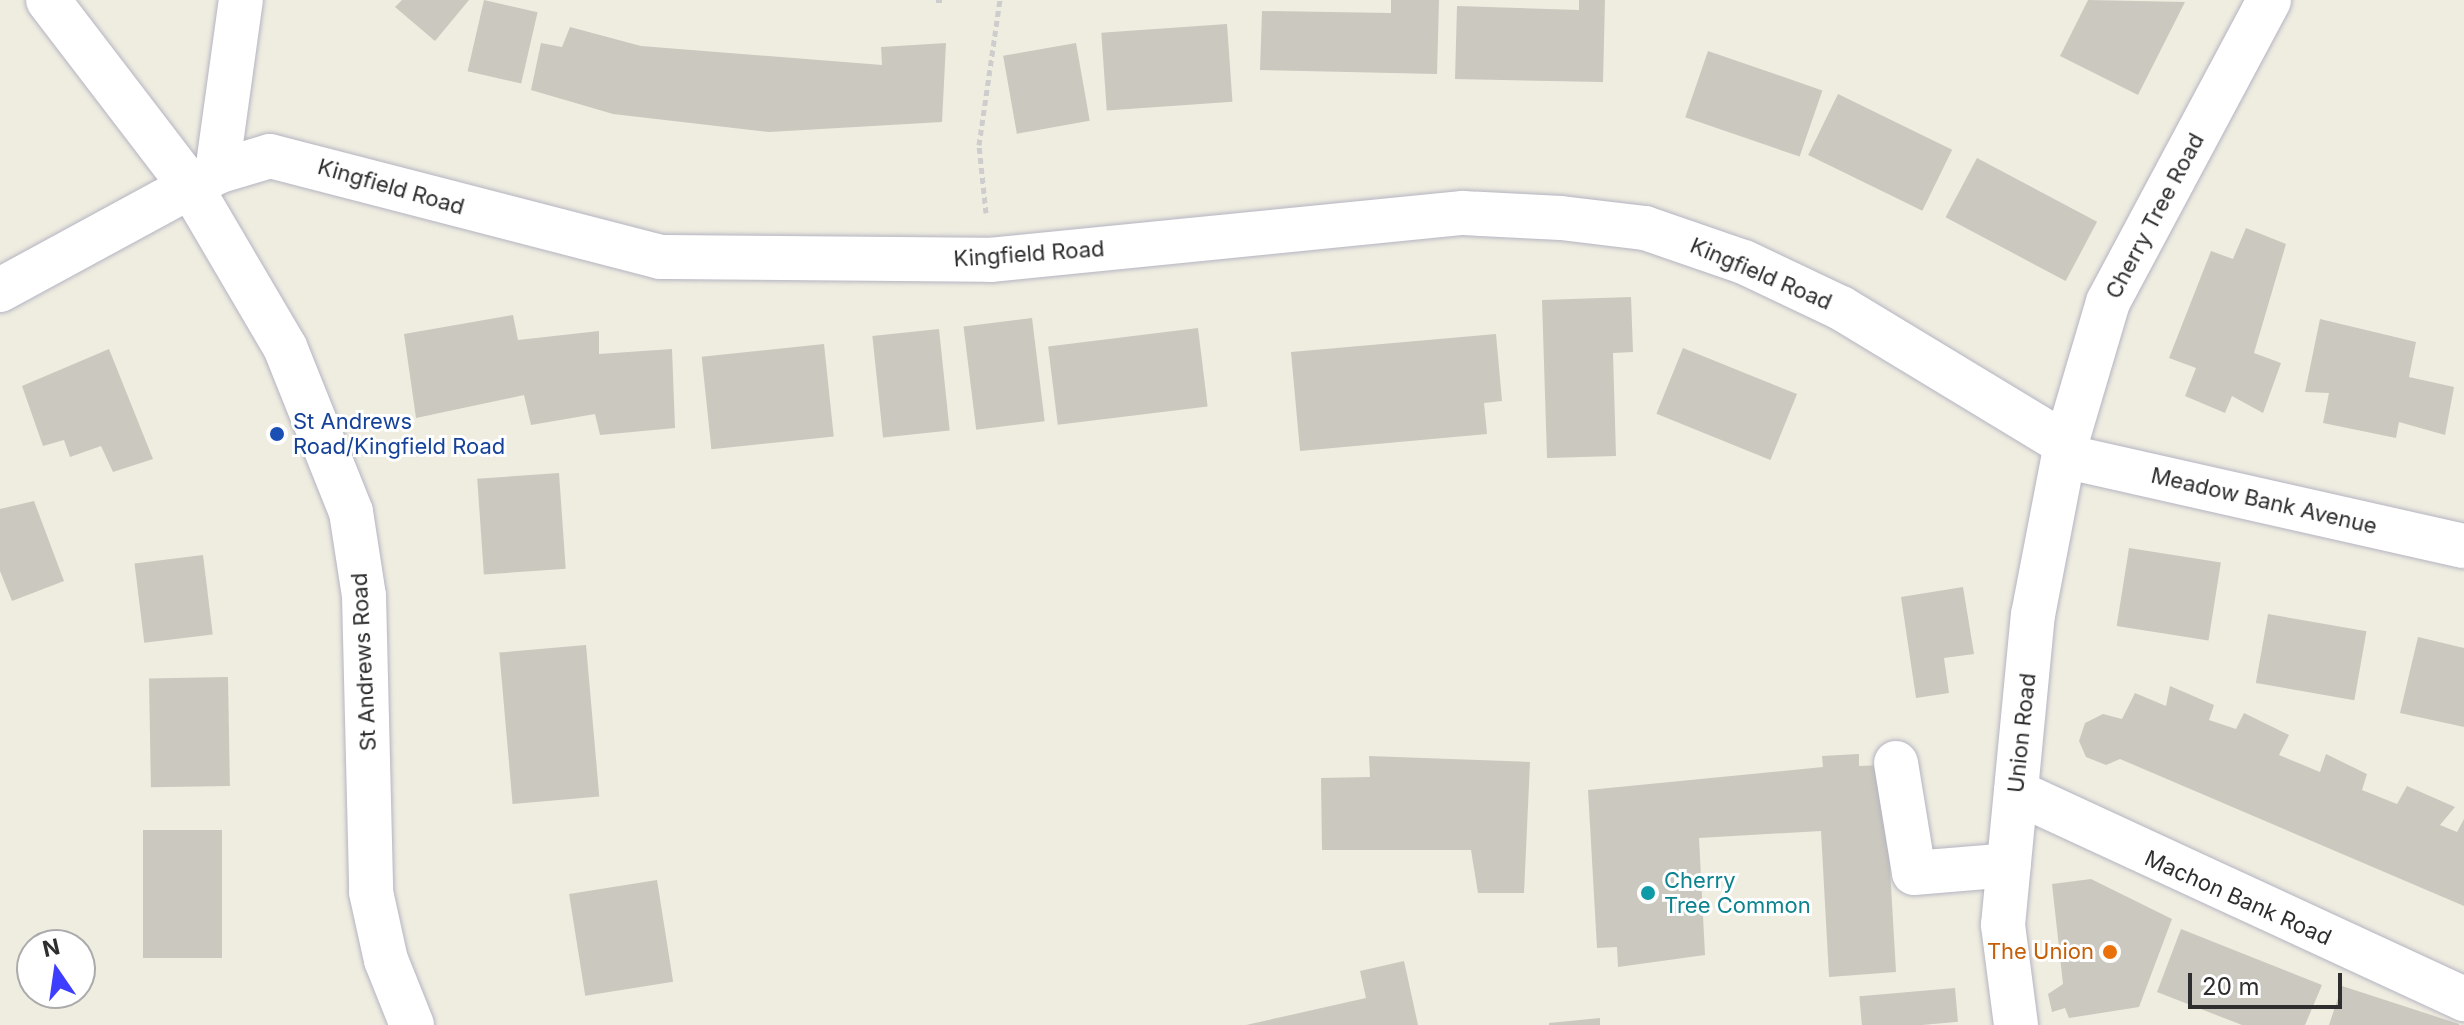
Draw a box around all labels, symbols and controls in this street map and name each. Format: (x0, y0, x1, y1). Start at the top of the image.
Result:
street label: Cherry Tree Road (2100, 129, 2210, 303)
street label: Kingfield Road (315, 153, 467, 221)
street label: Kingfield Road (1686, 232, 1836, 316)
street label: Kingfield Road (953, 236, 1105, 272)
place label: St Andrews Road/Kingfield Road (293, 408, 505, 460)
marker: St Andrews Road/Kingfield Road (268, 425, 286, 443)
street label: Meadow Bank Avenue (2148, 462, 2380, 540)
street label: St Andrews Road (346, 572, 382, 752)
street label: Union Road (2003, 672, 2041, 794)
street label: Machon Bank Road (2141, 845, 2335, 951)
place label: Cherry Tree Common (1664, 867, 1811, 918)
marker: Cherry Tree Common (1639, 884, 1657, 902)
north arrow (16, 929, 96, 1009)
text: N (40, 933, 62, 962)
place label: The Union (1987, 939, 2094, 965)
marker: The Union (2101, 943, 2119, 961)
scale bar (2192, 957, 2346, 1007)
text: 20 m (2202, 972, 2260, 1001)

